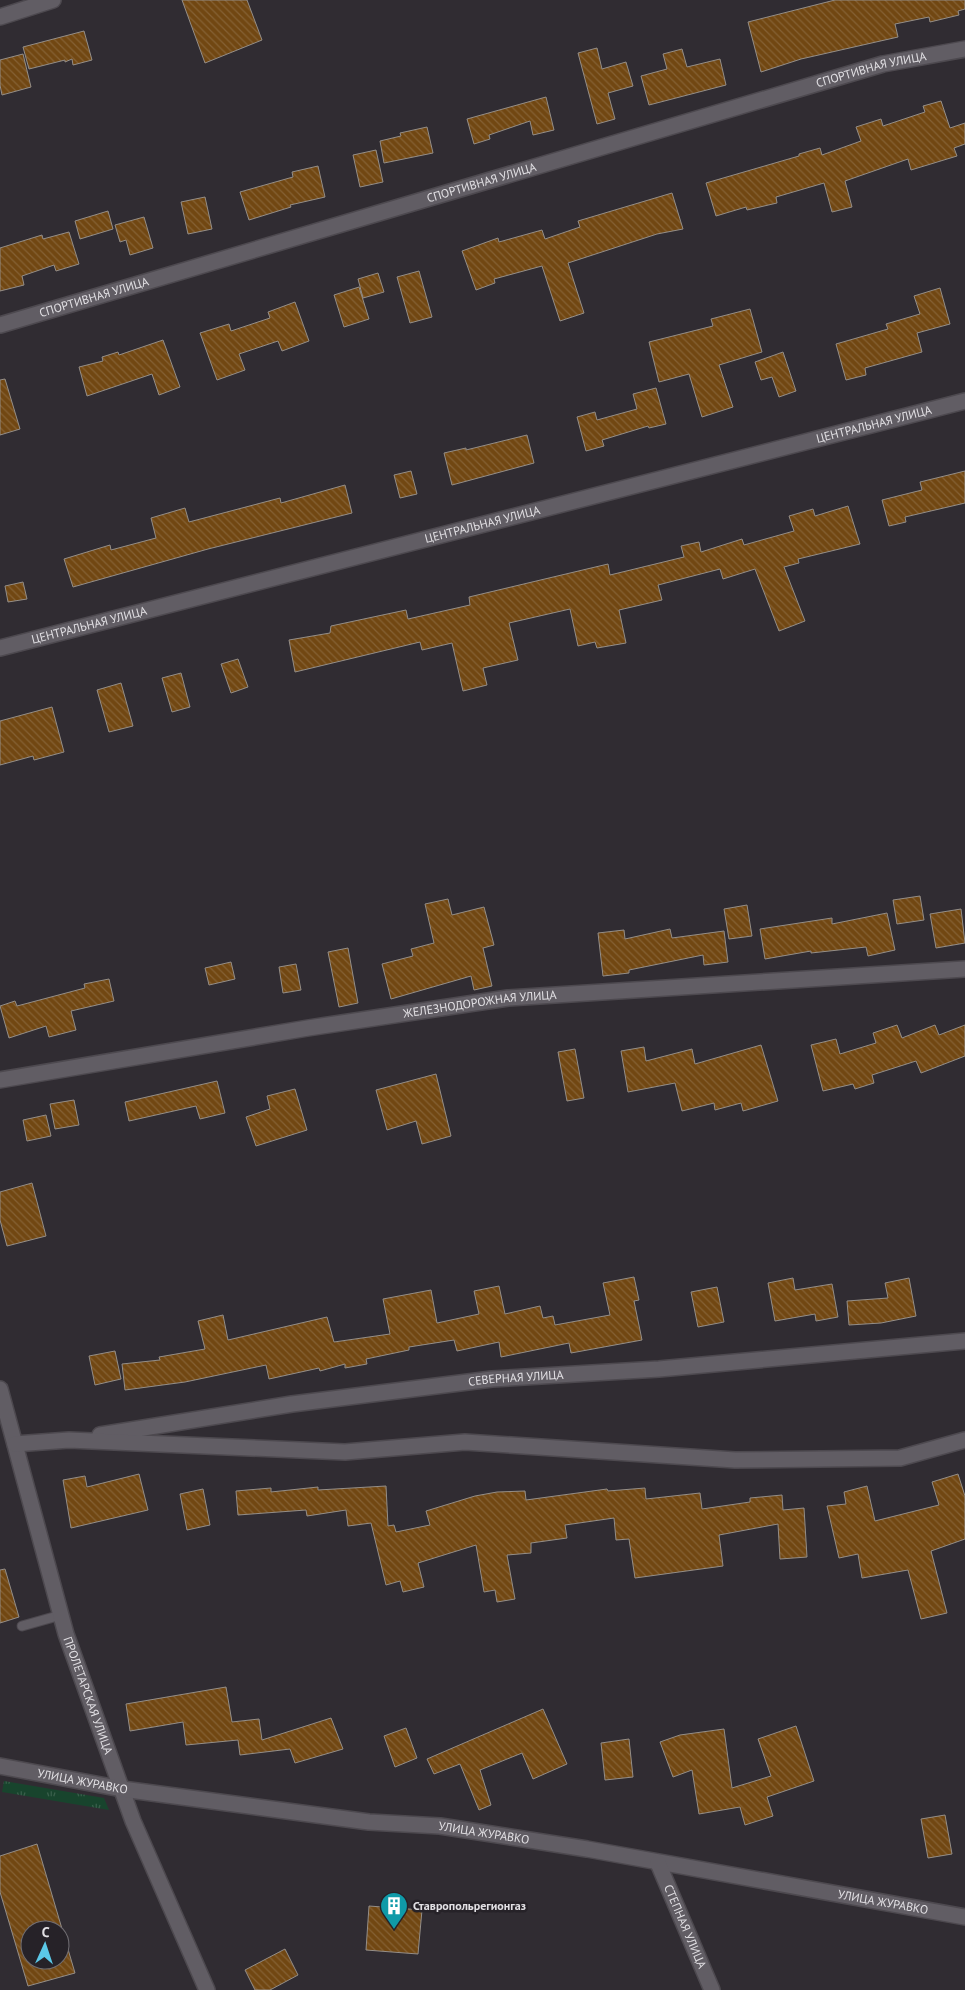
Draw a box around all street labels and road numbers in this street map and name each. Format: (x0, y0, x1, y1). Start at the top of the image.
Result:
street label: СПОРТИВНАЯ УЛИЦА (814, 48, 928, 90)
street label: СПОРТИВНАЯ УЛИЦА (425, 159, 538, 205)
street label: СПОРТИВНАЯ УЛИЦА (37, 273, 150, 320)
street label: ЦЕНТРАЛЬНАЯ УЛИЦА (814, 402, 933, 446)
street label: ЦЕНТРАЛЬНАЯ УЛИЦА (423, 502, 542, 546)
street label: ЦЕНТРАЛЬНАЯ УЛИЦА (30, 603, 148, 647)
street label: ЖЕЛЕЗНОДОРОЖНАЯ УЛИЦА (401, 987, 557, 1021)
street label: СЕВЕРНАЯ УЛИЦА (467, 1367, 564, 1389)
street label: ПРОЛЕТАРСКАЯ УЛИЦА (61, 1634, 116, 1756)
street label: УЛИЦА ЖУРАВКО (36, 1765, 129, 1797)
street label: УЛИЦА ЖУРАВКО (438, 1818, 530, 1847)
street label: СТЕПНАЯ УЛИЦА (661, 1882, 710, 1971)
street label: УЛИЦА ЖУРАВКО (837, 1886, 930, 1917)

